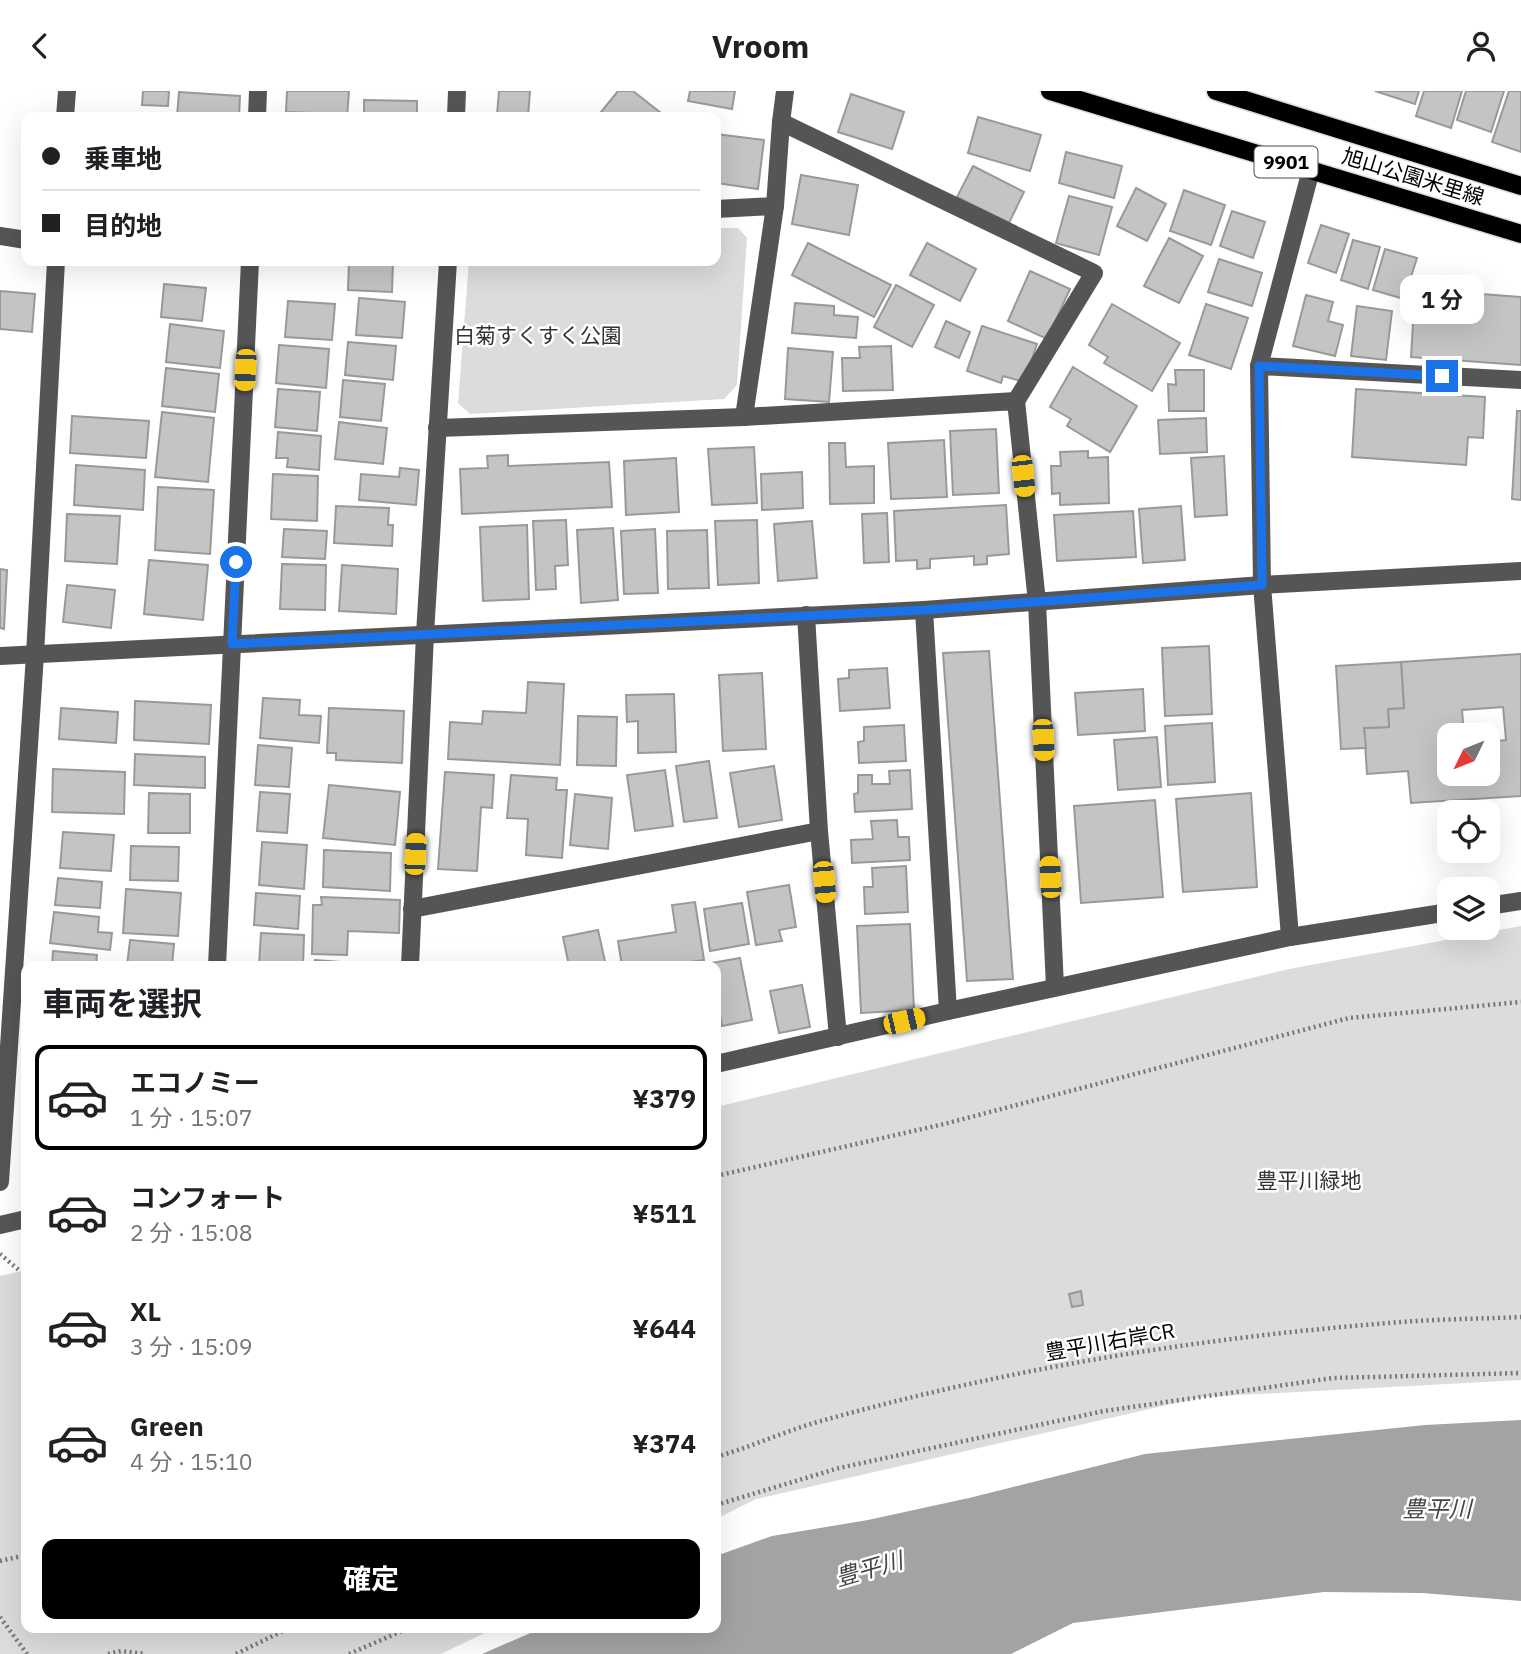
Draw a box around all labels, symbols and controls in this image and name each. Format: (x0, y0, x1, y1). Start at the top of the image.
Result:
text: Vroom (712, 25, 809, 67)
icon: back (21, 27, 59, 65)
icon: person (1462, 27, 1500, 65)
text: 乗車地 (84, 141, 162, 175)
street label: 旭山公園米里線 (1339, 141, 1488, 211)
road number: 9901 (1254, 146, 1318, 177)
text: 目的地 (84, 208, 162, 242)
callout: 1 分 (1400, 275, 1484, 323)
text: 1 分 (1421, 284, 1463, 314)
park label: 白菊すくすく公園 (454, 321, 622, 349)
car (234, 348, 257, 392)
route end (1426, 360, 1458, 392)
car (1011, 454, 1036, 498)
route start (220, 546, 252, 578)
car (1032, 718, 1055, 762)
north arrow (1437, 723, 1500, 786)
map controls (1437, 723, 1500, 940)
button: locate (1437, 800, 1500, 863)
car (404, 832, 427, 876)
car (1039, 855, 1062, 899)
car (812, 860, 837, 904)
button: layers (1437, 877, 1500, 940)
text: 車両を選択 (42, 982, 202, 1024)
car (882, 1006, 927, 1036)
text: エコノミー (130, 1065, 260, 1099)
icon: car (46, 1066, 109, 1129)
text: ¥379 (632, 1081, 696, 1115)
text: 1 分 · 15:07 (130, 1102, 253, 1132)
park label: 豊平川緑地 (1257, 1166, 1362, 1194)
text: コンフォート (130, 1180, 285, 1214)
icon: car (46, 1181, 109, 1244)
text: ¥511 (632, 1196, 696, 1230)
text: 2 分 · 15:08 (130, 1217, 253, 1247)
text: XL (130, 1294, 161, 1328)
icon: car (46, 1296, 109, 1359)
text: ¥644 (632, 1311, 696, 1345)
street label: 豊平川右岸CR (1043, 1316, 1177, 1366)
text: 3 分 · 15:09 (130, 1331, 253, 1361)
text: Green (130, 1409, 204, 1443)
icon: car (46, 1411, 109, 1474)
text: ¥374 (632, 1426, 696, 1460)
text: 4 分 · 15:10 (130, 1446, 253, 1476)
water label: 豊平川 (1403, 1493, 1475, 1523)
button: 確定 (42, 1539, 700, 1619)
water label: 豊平川 (831, 1543, 909, 1592)

